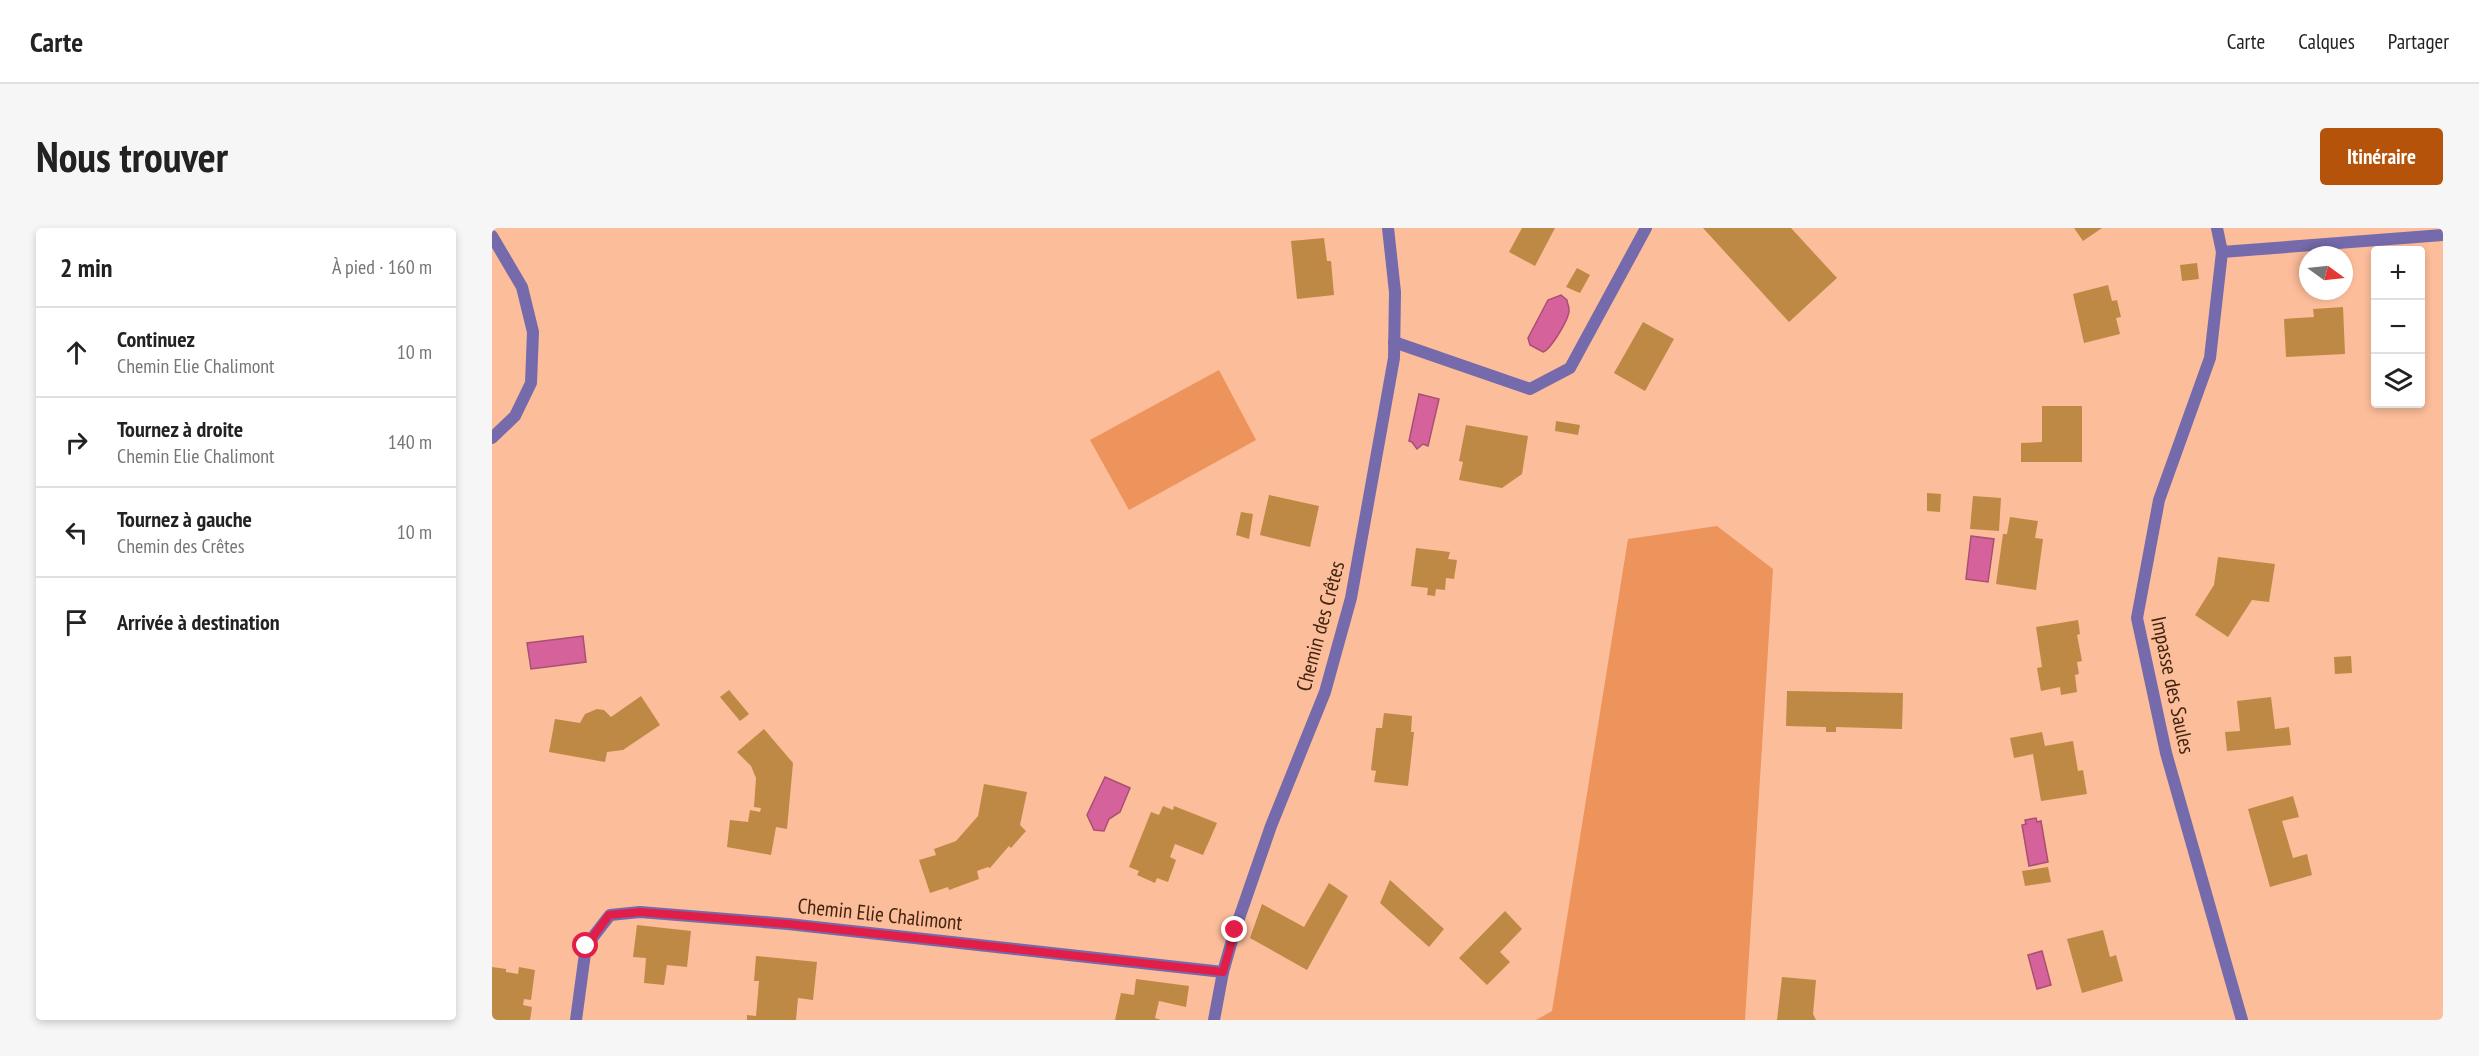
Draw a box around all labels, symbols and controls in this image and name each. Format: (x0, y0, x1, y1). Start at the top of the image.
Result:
text: Carte (30, 23, 83, 60)
text: Carte (2227, 28, 2265, 55)
text: Calques (2298, 28, 2355, 55)
text: Partager (2388, 28, 2449, 55)
button: Itinéraire (2320, 128, 2443, 185)
text: Nous trouver (36, 129, 228, 184)
north arrow (2299, 246, 2353, 300)
map controls (2371, 246, 2425, 408)
button: + (2371, 246, 2425, 300)
text: 2 min (60, 251, 113, 284)
text: À pied · 160 m (332, 254, 432, 280)
button: − (2371, 300, 2425, 354)
text: Continuez (117, 325, 195, 353)
icon: ahead (60, 336, 93, 369)
text: 10 m (397, 339, 432, 365)
text: Chemin Elie Chalimont (117, 353, 275, 379)
button: layers (2371, 354, 2425, 408)
text: Tournez à droite (117, 415, 243, 443)
icon: right (60, 426, 93, 459)
text: 140 m (388, 429, 432, 455)
text: Chemin Elie Chalimont (117, 443, 275, 469)
text: Tournez à gauche (117, 505, 252, 533)
icon: left (60, 516, 93, 549)
text: 10 m (397, 519, 432, 545)
text: Chemin des Crêtes (117, 533, 245, 559)
street label: Chemin des Crêtes (1290, 558, 1350, 694)
icon: arrive (60, 606, 93, 639)
text: Arrivée à destination (117, 608, 280, 636)
street label: Impasse des Saules (2145, 614, 2201, 756)
street label: Chemin Elie Chalimont (796, 892, 964, 936)
route end (1221, 916, 1247, 942)
route start (572, 932, 598, 958)

